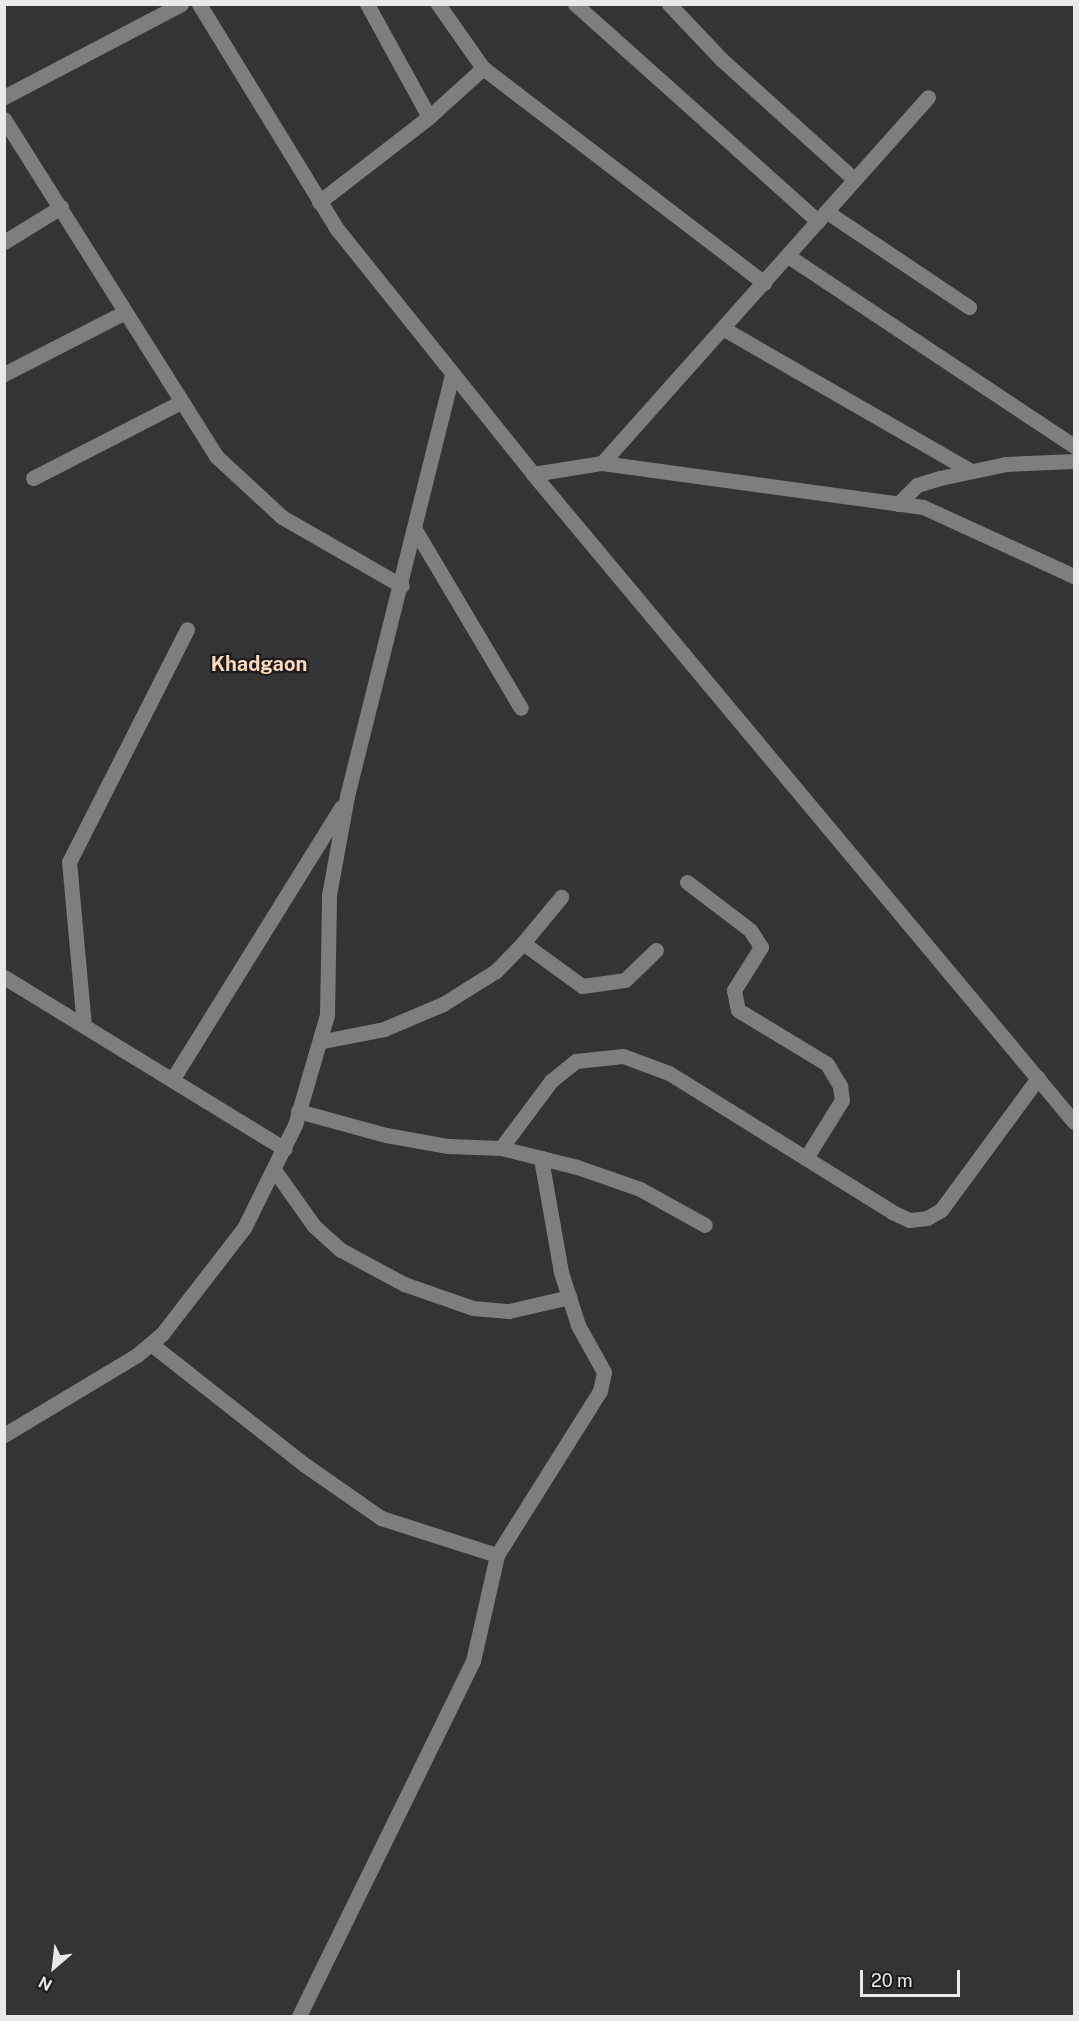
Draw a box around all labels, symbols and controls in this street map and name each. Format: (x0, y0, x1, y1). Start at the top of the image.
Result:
district label: Khadgaon (211, 652, 307, 676)
north arrow (24, 1937, 84, 1997)
scale bar (863, 1958, 964, 1996)
text: 20 m (871, 1970, 913, 1991)
text: N (35, 1972, 55, 1995)

